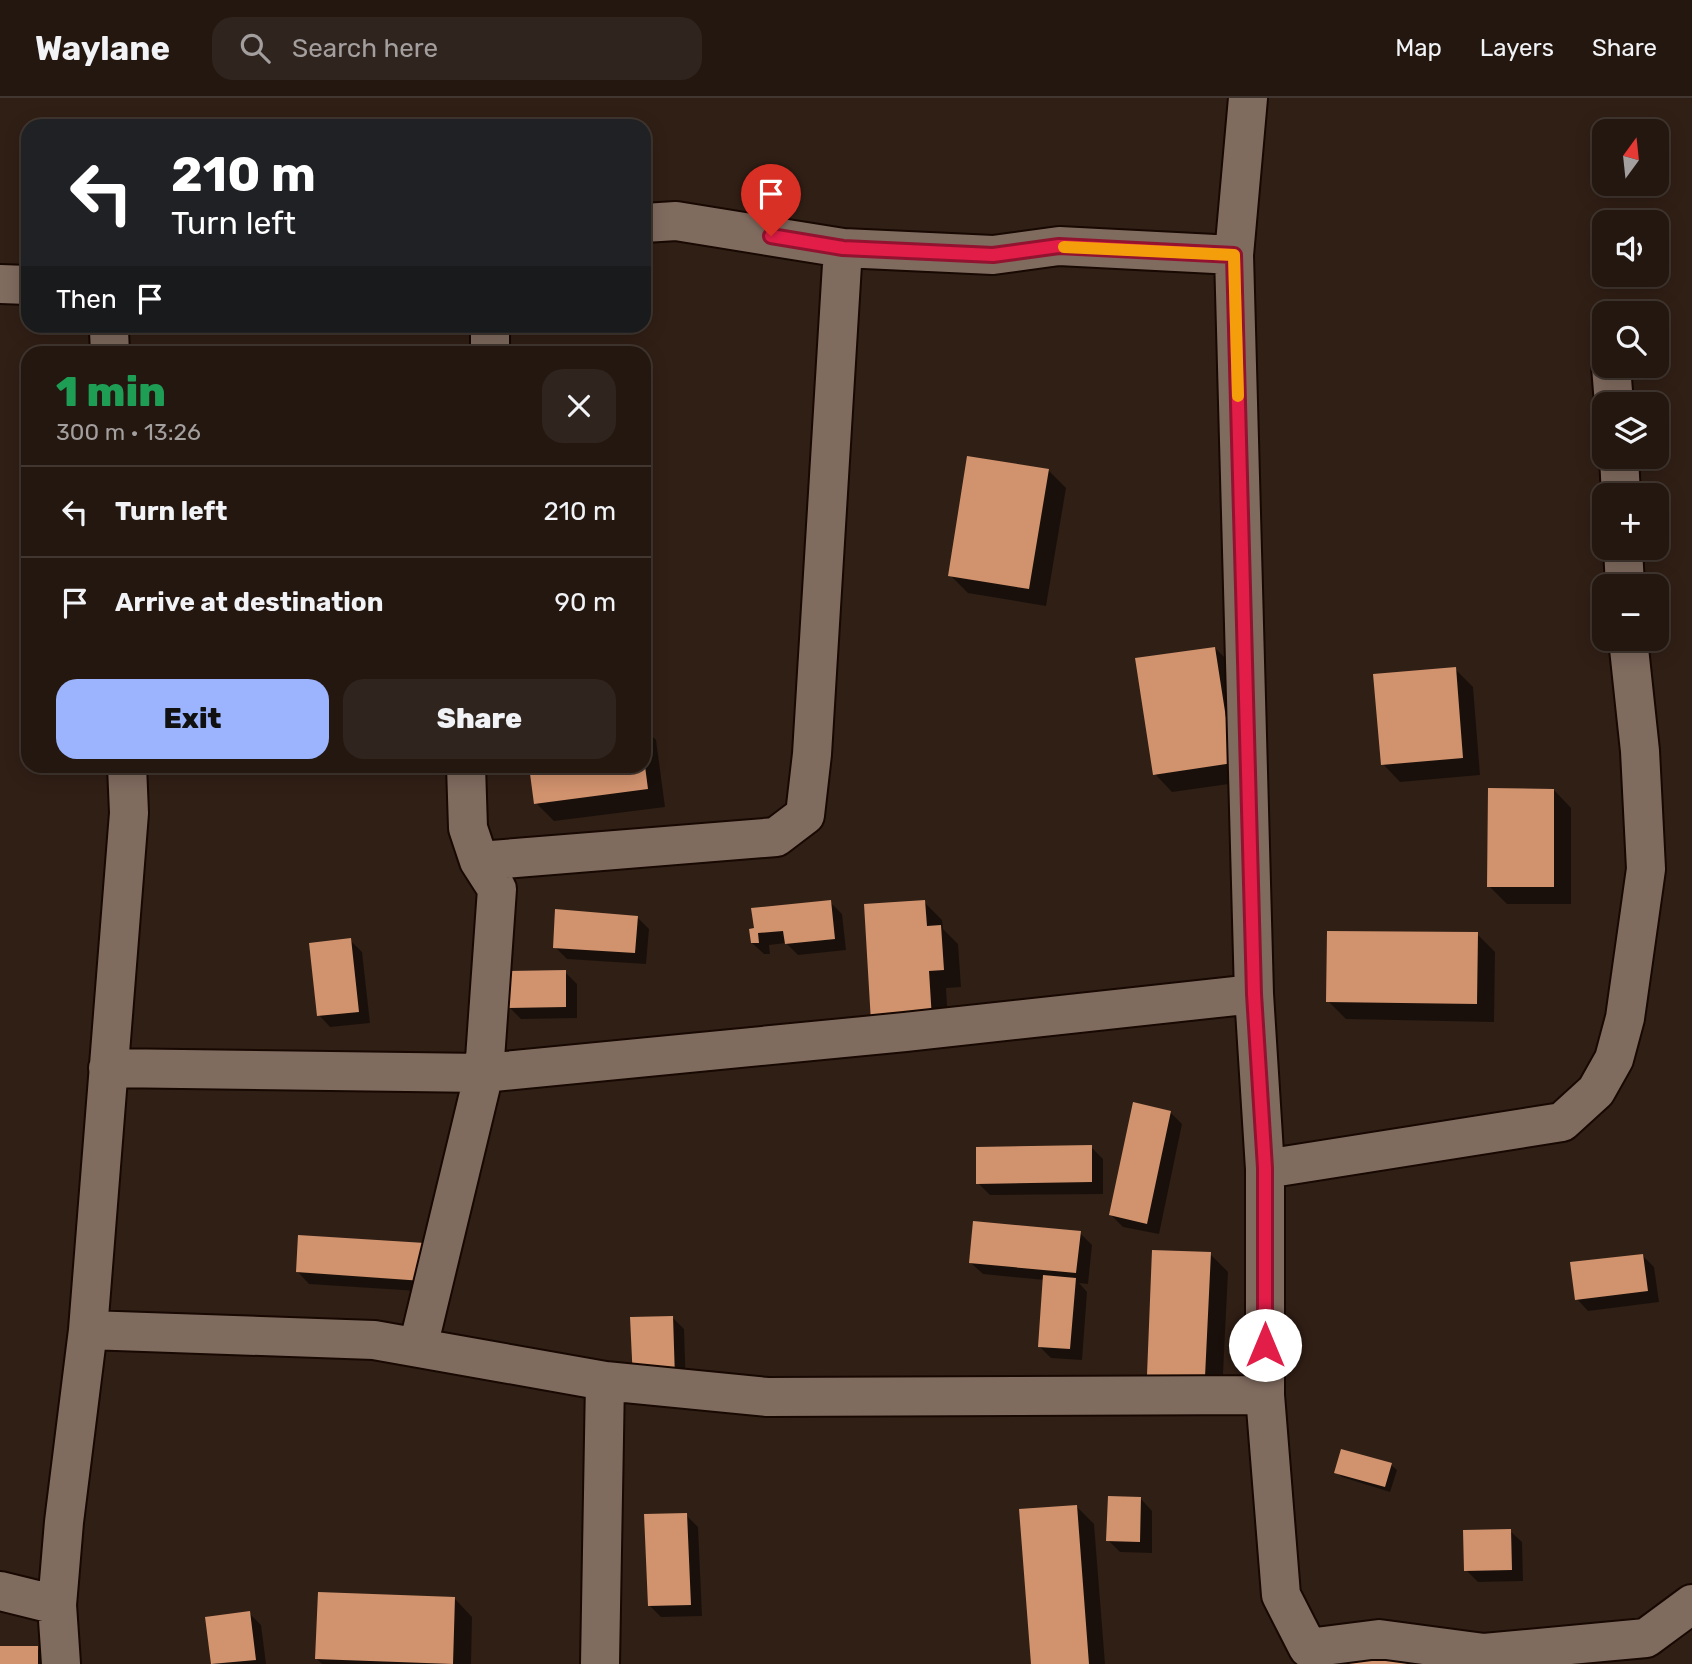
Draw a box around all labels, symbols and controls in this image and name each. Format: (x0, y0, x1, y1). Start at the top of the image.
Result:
search box (212, 17, 702, 80)
text: Waylane (35, 29, 170, 68)
icon: search (236, 29, 274, 67)
text: Search here (292, 33, 438, 64)
text: Map (1395, 34, 1442, 62)
text: Layers (1480, 34, 1554, 62)
text: Share (1592, 34, 1657, 62)
north arrow (1592, 119, 1670, 196)
map controls (1592, 119, 1669, 651)
text: 210 m (171, 145, 316, 203)
icon: left (56, 147, 147, 238)
pin (741, 164, 801, 236)
icon: arrive (752, 175, 790, 213)
text: Turn left (171, 204, 296, 242)
button: sound (1592, 210, 1669, 287)
icon: arrive (131, 280, 169, 318)
text: Then (56, 284, 117, 315)
button: search (1592, 301, 1669, 378)
text: 1 min (56, 367, 166, 417)
button: close (542, 369, 616, 443)
button: layers (1592, 392, 1669, 469)
text: 300 m · 13:26 (56, 418, 201, 446)
button: + (1592, 483, 1669, 560)
icon: left (56, 493, 94, 531)
text: Turn left (115, 496, 227, 527)
text: 210 m (544, 496, 616, 527)
button: − (1592, 574, 1669, 651)
icon: arrive (56, 584, 94, 622)
text: Arrive at destination (115, 587, 383, 618)
text: 90 m (555, 587, 616, 618)
button: Exit (56, 679, 329, 759)
button: Share (343, 679, 616, 759)
position arrow (1228, 1308, 1302, 1382)

